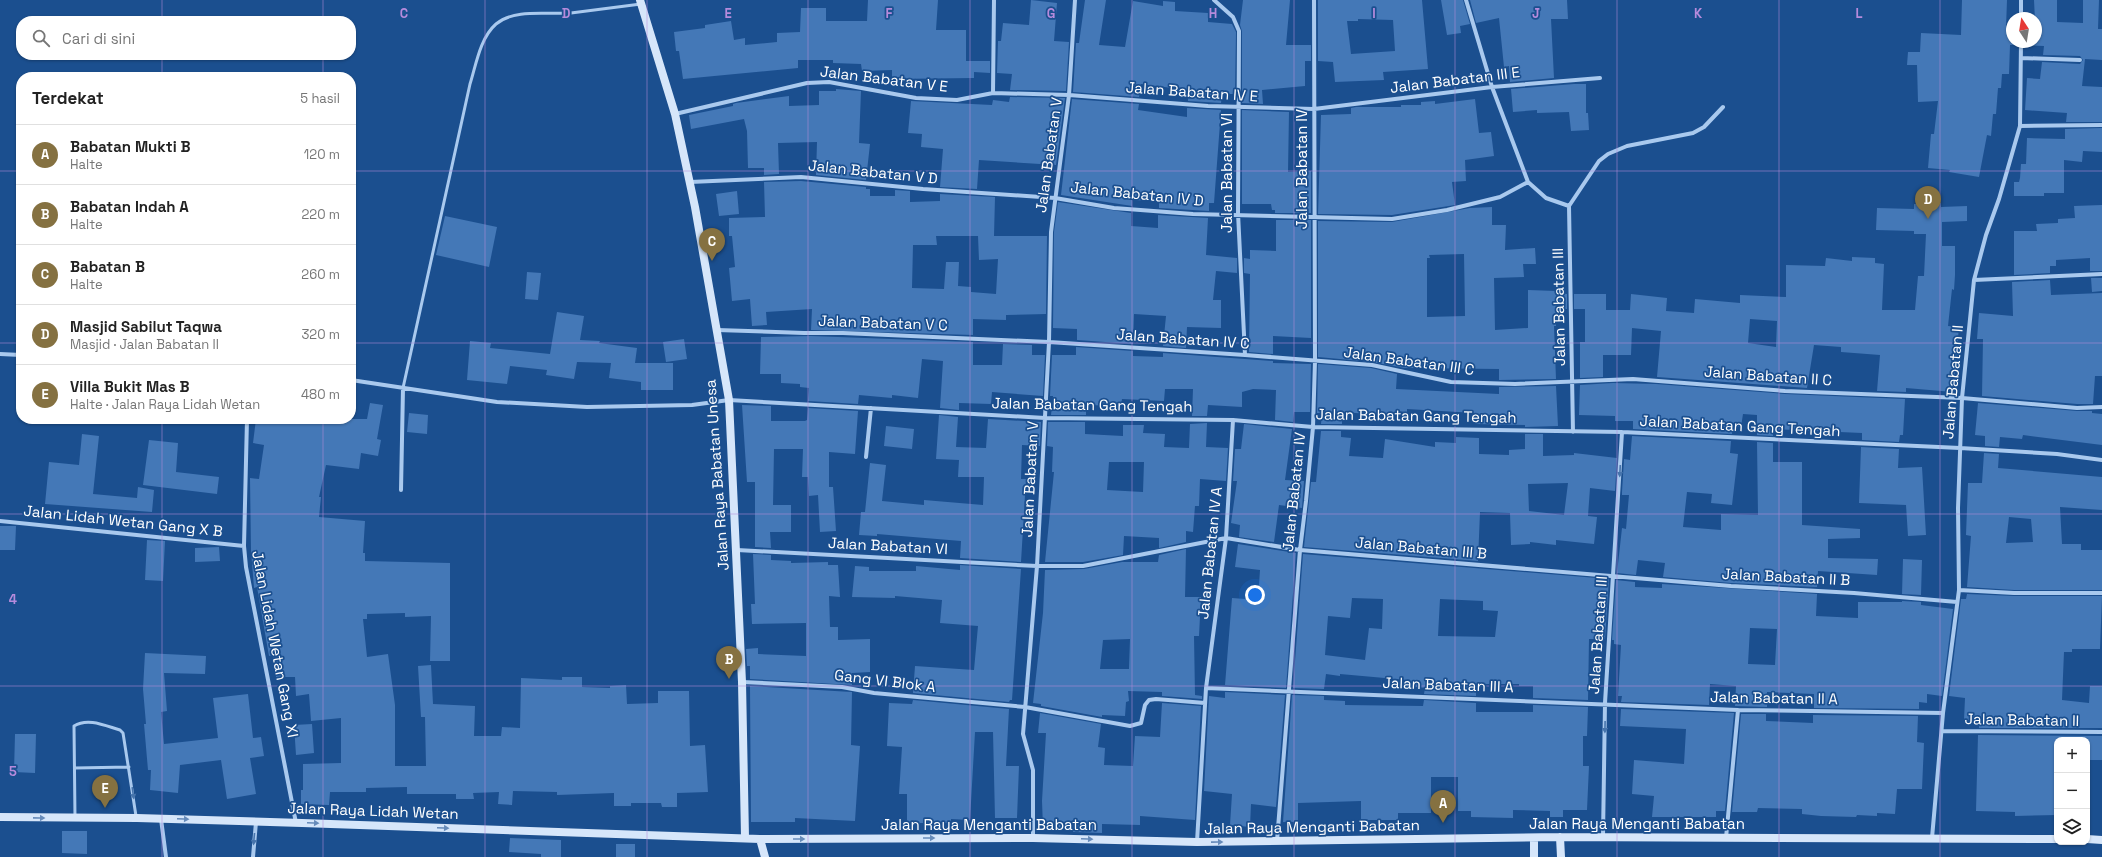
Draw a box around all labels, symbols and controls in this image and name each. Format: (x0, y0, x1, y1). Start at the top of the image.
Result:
text: C (400, 5, 408, 22)
text: D (562, 5, 571, 22)
text: E (724, 5, 732, 22)
text: F (886, 5, 893, 22)
text: G (1047, 5, 1055, 22)
text: H (1209, 5, 1217, 22)
text: I (1372, 5, 1376, 22)
text: J (1532, 5, 1540, 22)
text: K (1694, 5, 1703, 22)
text: L (1855, 5, 1863, 22)
north arrow (2006, 12, 2042, 48)
search box (16, 16, 356, 60)
icon: search (30, 27, 52, 49)
text: Cari di sini (62, 29, 135, 48)
street label: Jalan Babatan V E (819, 61, 949, 96)
street label: Jalan Babatan III E (1389, 62, 1521, 97)
street label: Jalan Babatan IV E (1125, 77, 1259, 106)
text: Terdekat (32, 87, 104, 109)
text: 5 hasil (300, 90, 340, 107)
street label: Jalan Babatan V (1031, 96, 1066, 214)
street label: Jalan Babatan IV (1292, 109, 1311, 229)
street label: Jalan Babatan VI (1217, 113, 1236, 233)
text: Babatan Mukti B (70, 137, 190, 156)
text: A (41, 146, 49, 163)
text: 120 m (304, 146, 340, 163)
street label: Jalan Babatan V D (807, 155, 939, 188)
text: Halte (70, 156, 103, 173)
street label: Jalan Babatan IV D (1069, 177, 1205, 210)
pin: D (1915, 186, 1941, 219)
text: Babatan Indah A (70, 197, 189, 216)
text: B (41, 206, 49, 223)
text: 220 m (301, 206, 340, 223)
text: Halte (70, 216, 103, 233)
pin: C (699, 228, 725, 261)
street label: Jalan Babatan III (1548, 248, 1569, 366)
text: Babatan B (70, 257, 145, 276)
text: C (41, 266, 49, 283)
text: 260 m (301, 266, 340, 283)
text: Halte (70, 276, 103, 293)
street label: Jalan Babatan V C (818, 311, 948, 334)
text: Masjid Sabilut Taqwa (70, 317, 222, 336)
street label: Jalan Babatan IV C (1116, 324, 1250, 353)
street label: Jalan Babatan II (1938, 324, 1967, 440)
text: D (41, 326, 49, 343)
text: 320 m (301, 326, 340, 343)
text: Masjid · Jalan Babatan II (70, 336, 219, 353)
street label: Jalan Babatan III C (1342, 342, 1476, 379)
street label: Jalan Babatan II C (1703, 362, 1833, 389)
text: Villa Bukit Mas B (70, 377, 190, 396)
street label: Jalan Raya Babatan Unesa (700, 378, 733, 571)
text: E (41, 386, 49, 403)
text: 480 m (301, 386, 340, 403)
street label: Jalan Babatan Gang Tengah (991, 393, 1193, 416)
text: Halte · Jalan Raya Lidah Wetan (70, 396, 260, 413)
street label: Jalan Babatan Gang Tengah (1315, 404, 1517, 427)
street label: Jalan Babatan Gang Tengah (1639, 411, 1841, 440)
street label: Jalan Babatan V (1017, 420, 1042, 538)
street label: Jalan Babatan IV (1278, 431, 1309, 553)
one-way arrow (1617, 465, 1623, 478)
street label: Jalan Babatan IV A (1193, 485, 1226, 620)
street label: Jalan Lidah Wetan Gang X B (23, 501, 224, 540)
street label: Jalan Babatan III B (1354, 532, 1488, 563)
street label: Jalan Babatan VI (828, 533, 949, 558)
street label: Jalan Lidah Wetan Gang XI (248, 549, 303, 739)
street label: Jalan Babatan II B (1721, 564, 1851, 589)
street label: Jalan Babatan III (1584, 575, 1611, 695)
your location (1245, 585, 1265, 605)
text: 4 (9, 591, 17, 608)
pin: B (716, 646, 742, 679)
street label: Gang VI Blok A (833, 665, 937, 696)
street label: Jalan Babatan III A (1382, 673, 1515, 696)
street label: Jalan Babatan II A (1710, 687, 1839, 708)
street label: Jalan Babatan II (1964, 709, 2080, 730)
one-way arrow (1601, 721, 1608, 733)
map controls (2054, 737, 2090, 845)
button: + (2054, 737, 2090, 773)
text: 5 (9, 763, 17, 780)
button: − (2054, 773, 2090, 809)
pin: E (92, 775, 118, 808)
one-way arrow (130, 787, 136, 799)
pin: A (1430, 790, 1456, 823)
street label: Jalan Raya Lidah Wetan (287, 798, 459, 823)
button: layers (2054, 809, 2090, 845)
street label: Jalan Raya Menganti Babatan (1529, 814, 1745, 833)
one-way arrow (33, 815, 46, 821)
street label: Jalan Raya Menganti Babatan (881, 815, 1097, 834)
street label: Jalan Raya Menganti Babatan (1204, 815, 1420, 838)
one-way arrow (177, 816, 189, 823)
one-way arrow (307, 820, 320, 826)
one-way arrow (437, 824, 449, 831)
one-way arrow (251, 833, 258, 845)
one-way arrow (923, 835, 936, 841)
one-way arrow (793, 836, 806, 842)
one-way arrow (1081, 836, 1093, 843)
one-way arrow (1211, 839, 1224, 845)

